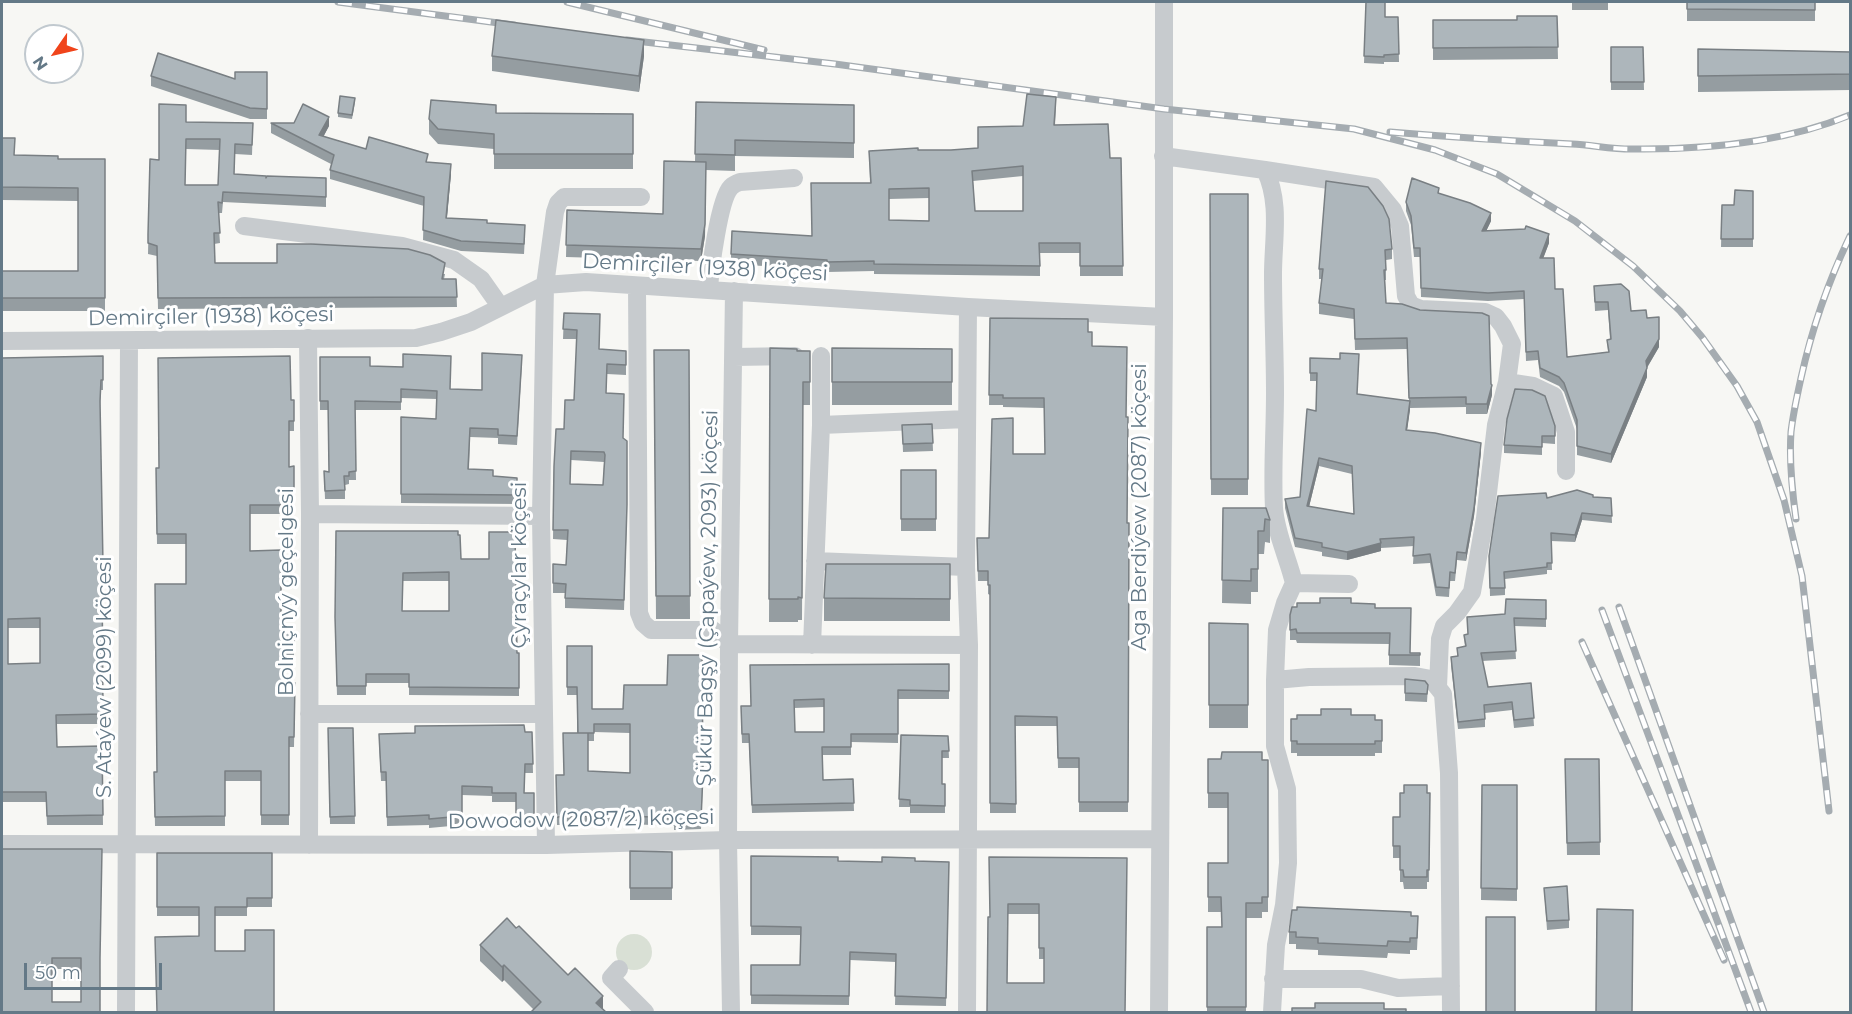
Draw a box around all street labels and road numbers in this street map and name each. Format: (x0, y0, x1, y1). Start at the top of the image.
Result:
street label: Demirçiler (1938) köçesi (581, 249, 829, 287)
street label: Demirçiler (1938) köçesi (88, 302, 334, 332)
street label: Aga Berdiýew (2087) köçesi (1127, 363, 1153, 651)
street label: Şükür Bagşy (Çapaýew, 2093) köçesi (692, 409, 724, 787)
street label: Çyraçylar köçesi (507, 482, 533, 648)
street label: Bolniçnyý geçelgesi (274, 488, 300, 696)
street label: S. Ataýew (2099) köçesi (92, 556, 118, 798)
street label: Dowodow (2087/2) köçesi (447, 805, 715, 835)

